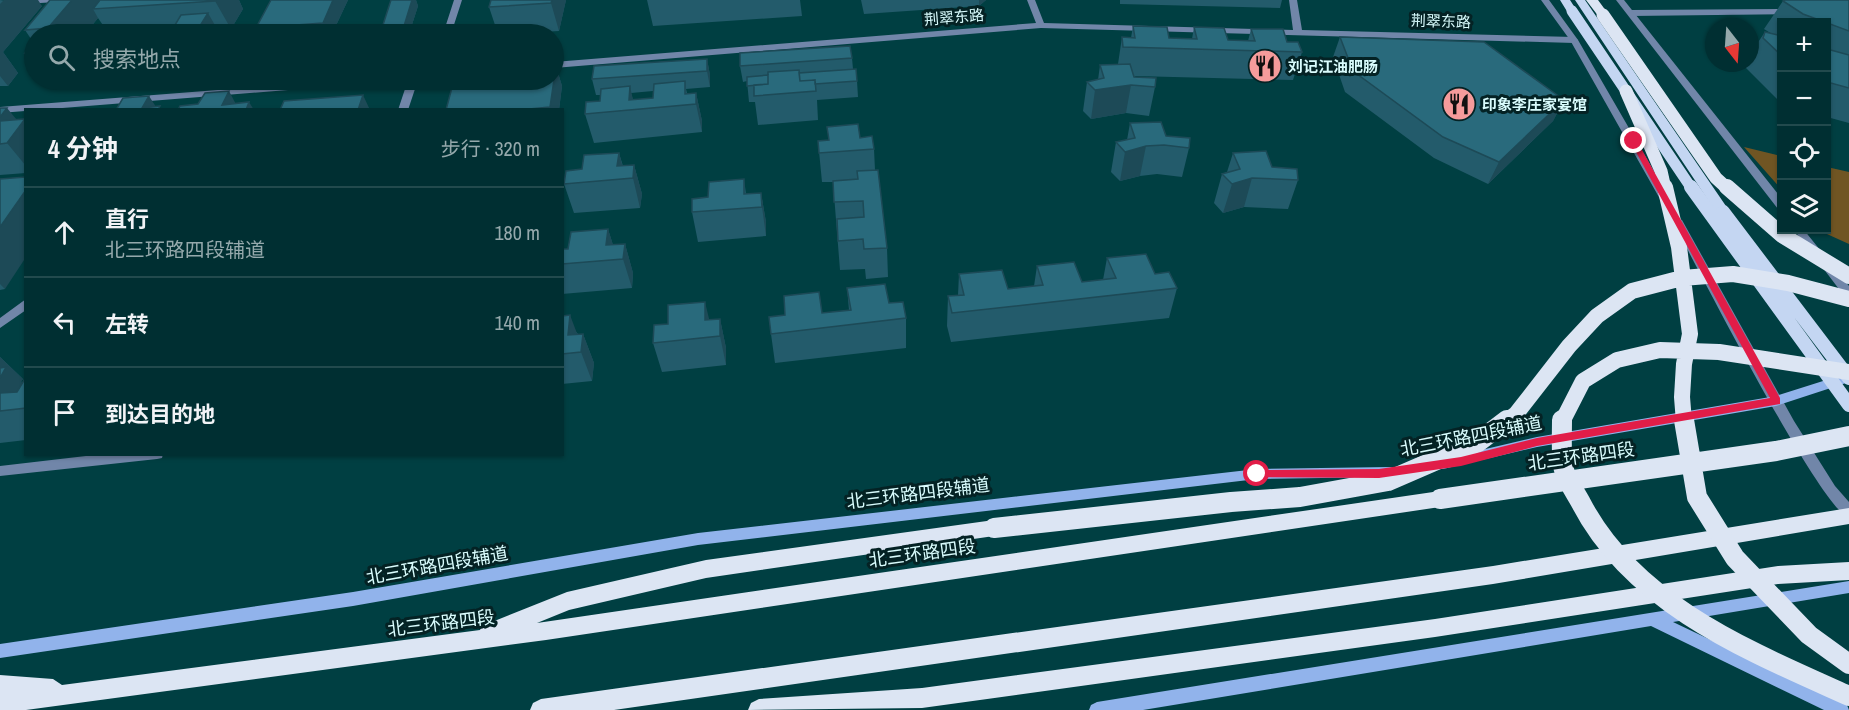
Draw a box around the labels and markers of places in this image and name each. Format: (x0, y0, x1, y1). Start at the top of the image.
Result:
restaurant icon: 刘记江油肥肠 (1247, 48, 1283, 84)
place label: 刘记江油肥肠 (1288, 56, 1378, 77)
restaurant icon: 印象李庄家宴馆 (1441, 86, 1477, 122)
place label: 印象李庄家宴馆 (1482, 94, 1587, 115)

